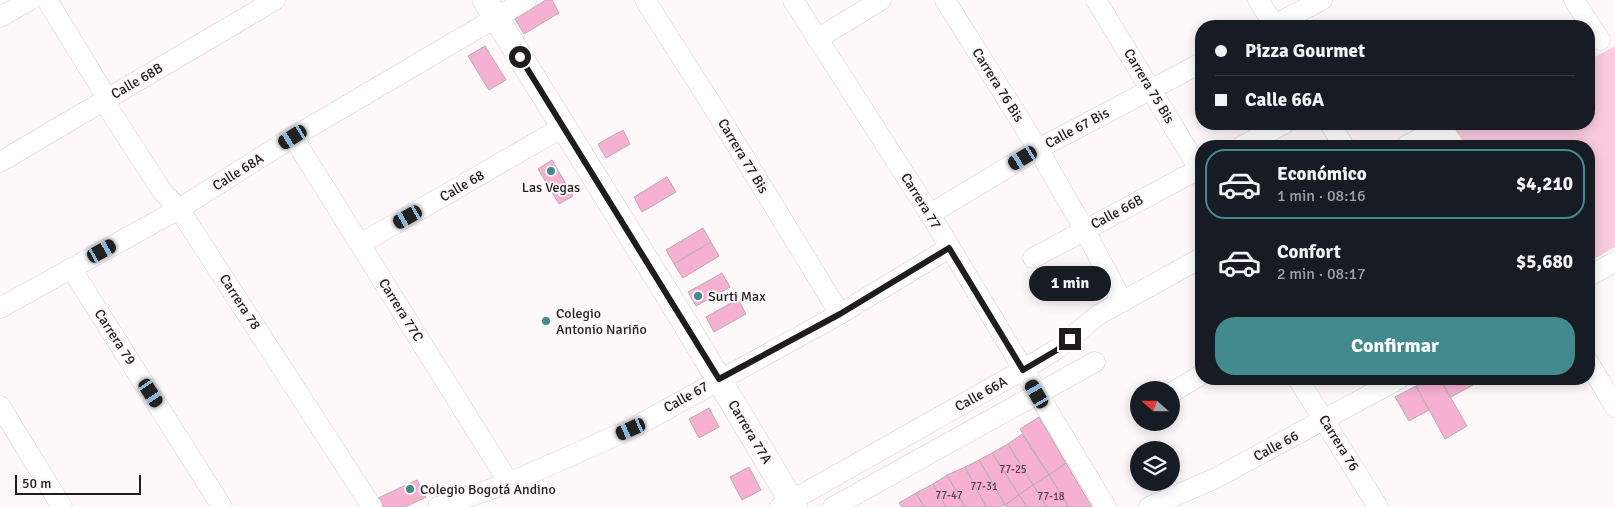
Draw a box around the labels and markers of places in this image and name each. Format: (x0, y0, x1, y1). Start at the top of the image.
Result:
marker: Las Vegas (545, 165, 557, 177)
place label: Las Vegas (522, 179, 580, 196)
place label: Surti Max (708, 288, 766, 305)
marker: Surti Max (692, 290, 704, 302)
place label: Colegio Antonio Nariño (556, 305, 647, 338)
marker: Colegio Antonio Nariño (540, 315, 552, 327)
place label: Colegio Bogotá Andino (420, 481, 556, 498)
marker: Colegio Bogotá Andino (404, 483, 416, 495)

